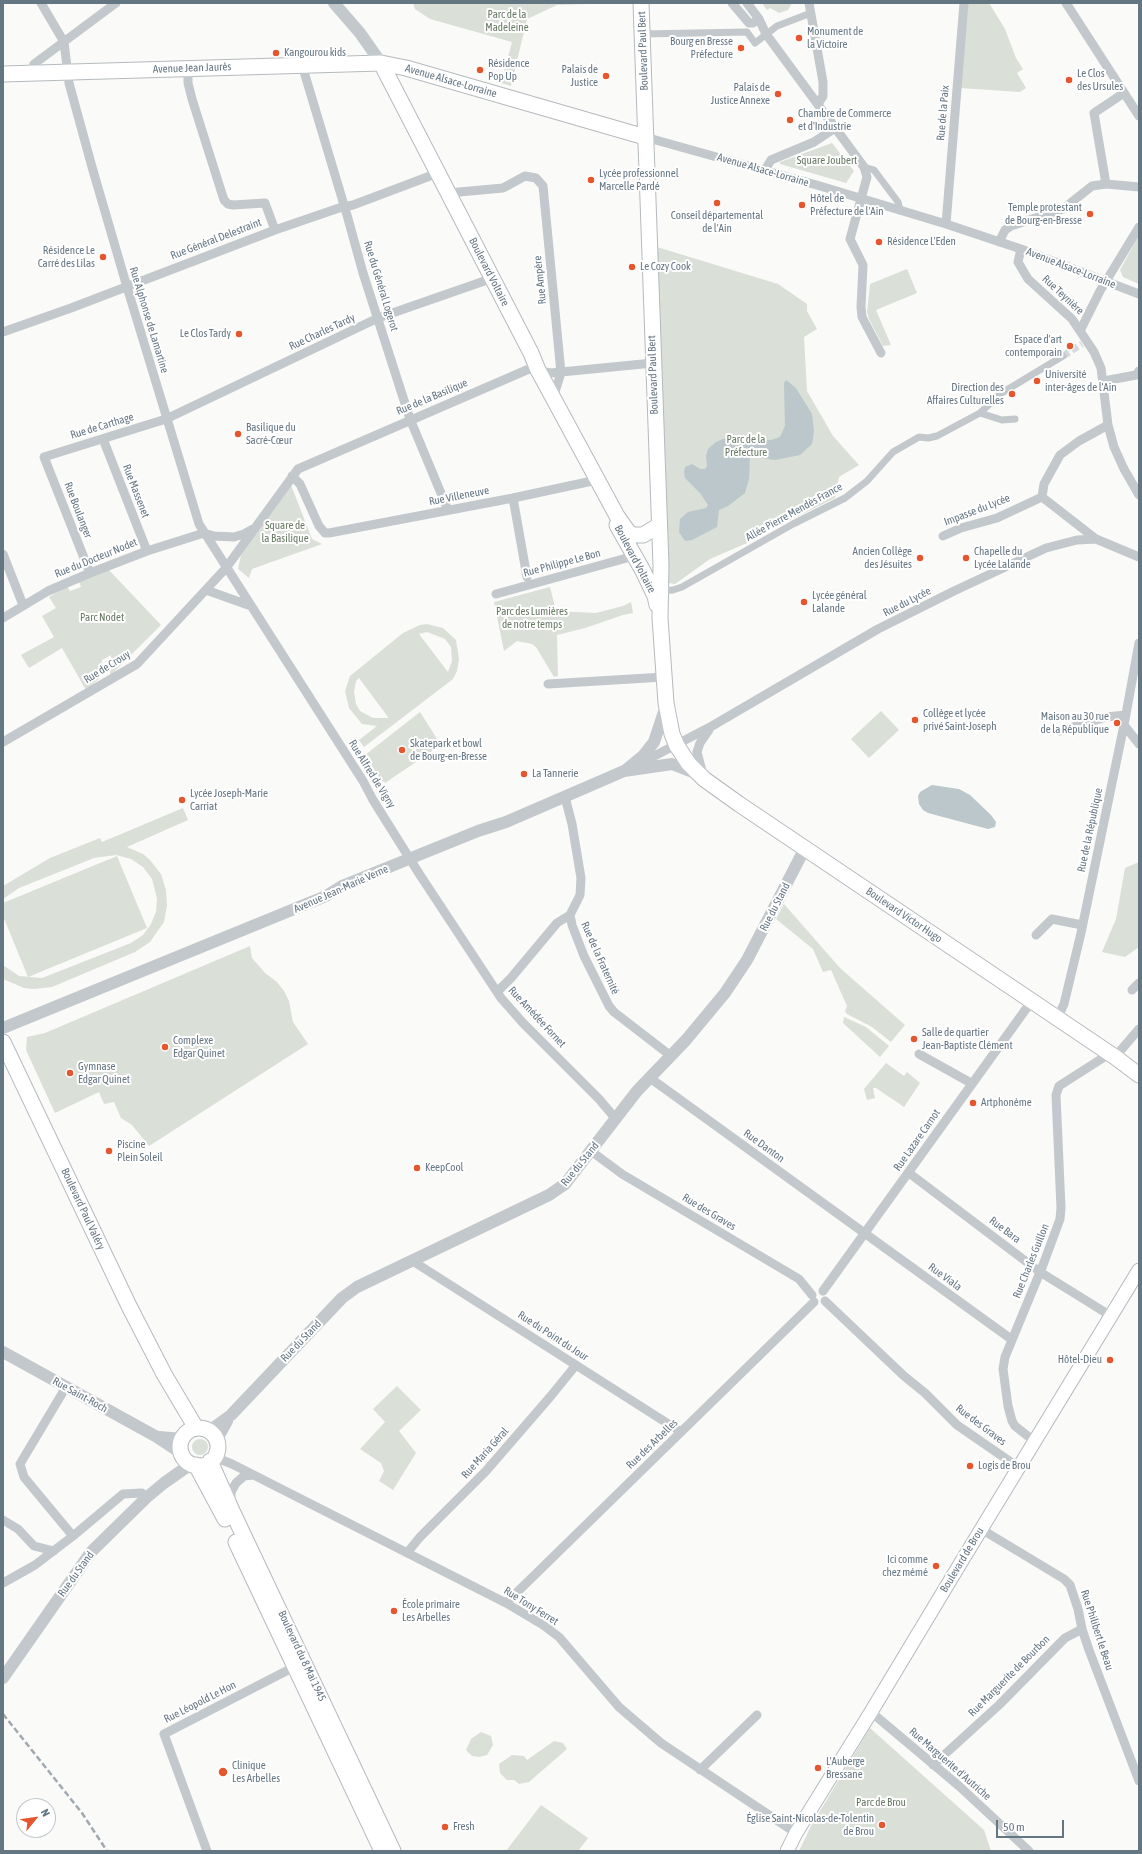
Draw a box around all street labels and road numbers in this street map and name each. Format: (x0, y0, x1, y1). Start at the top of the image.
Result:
street label: Boulevard Paul Bert (635, 11, 651, 91)
street label: Avenue Jean Jaurès (153, 60, 231, 76)
street label: Avenue Alsace-Lorraine (404, 62, 498, 100)
street label: Rue de la Paix (934, 85, 952, 141)
street label: Avenue Alsace-Lorraine (716, 151, 810, 189)
street label: Rue Général Delestraint (169, 216, 263, 262)
street label: Boulevard Voltaire (466, 236, 512, 308)
street label: Rue du Général Logerot (361, 239, 401, 333)
street label: Avenue Alsace-Lorraine (1024, 245, 1118, 291)
street label: Rue Ampère (531, 255, 549, 305)
street label: Rue Alphonse de Lamartine (127, 265, 171, 375)
street label: Rue Teynière (1039, 272, 1087, 318)
street label: Rue Charles Tardy (287, 311, 357, 353)
street label: Boulevard Paul Bert (645, 335, 661, 415)
street label: Rue de la Basilique (394, 376, 470, 418)
street label: Rue de Carthage (69, 410, 135, 442)
street label: Rue Massenet (120, 462, 152, 520)
street label: Rue Boulanger (61, 480, 95, 540)
street label: Allée Pierre Mendès France (743, 480, 845, 544)
street label: Rue Villeneuve (428, 484, 490, 508)
street label: Impasse du Lycée (942, 491, 1012, 529)
street label: Boulevard Voltaire (612, 523, 658, 595)
street label: Rue du Docteur Nodet (53, 535, 139, 581)
street label: Rue Philippe Le Bon (522, 546, 602, 580)
street label: Rue du Lycée (881, 584, 933, 620)
street label: Rue de Crouy (81, 648, 133, 686)
street label: Rue Alfred de Vigny (346, 738, 398, 810)
street label: Rue de la République (1075, 787, 1105, 873)
street label: Avenue Jean-Marie Verne (292, 862, 390, 916)
street label: Rue du Stand (757, 880, 793, 934)
street label: Boulevard Victor Hugo (863, 885, 945, 945)
street label: Rue de la Fraternité (578, 920, 622, 996)
street label: Rue Amédée Fornet (505, 984, 569, 1050)
street label: Rue Lazare Carnot (891, 1107, 943, 1173)
street label: Rue Danton (741, 1127, 787, 1165)
street label: Rue du Stand (558, 1139, 602, 1189)
street label: Boulevard Paul Valéry (58, 1166, 108, 1252)
street label: Rue des Graves (680, 1191, 738, 1233)
street label: Rue Bara (987, 1214, 1023, 1246)
street label: Rue Charles Guillon (1010, 1222, 1052, 1300)
street label: Rue Viala (926, 1260, 964, 1294)
street label: Rue du Point du Jour (515, 1308, 591, 1364)
street label: Rue du Stand (278, 1317, 324, 1365)
street label: Rue Saint-Roch (50, 1374, 110, 1416)
street label: Rue des Graves (953, 1402, 1009, 1448)
street label: Rue des Arbelles (624, 1416, 680, 1472)
street label: Rue Maria Géral (459, 1425, 511, 1481)
street label: Boulevard de Brou (937, 1525, 987, 1595)
street label: Rue du Stand (55, 1549, 97, 1599)
street label: Rue Tony Ferret (501, 1584, 561, 1628)
street label: Rue Philibert le Beau (1078, 1588, 1116, 1672)
street label: Boulevard du 8 Mai 1945 (275, 1608, 329, 1704)
street label: Rue Marguerite de Bourbon (966, 1633, 1052, 1719)
street label: Rue Léopold Le Hon (162, 1678, 238, 1726)
street label: Rue Marguerite d'Autriche (906, 1725, 994, 1803)

